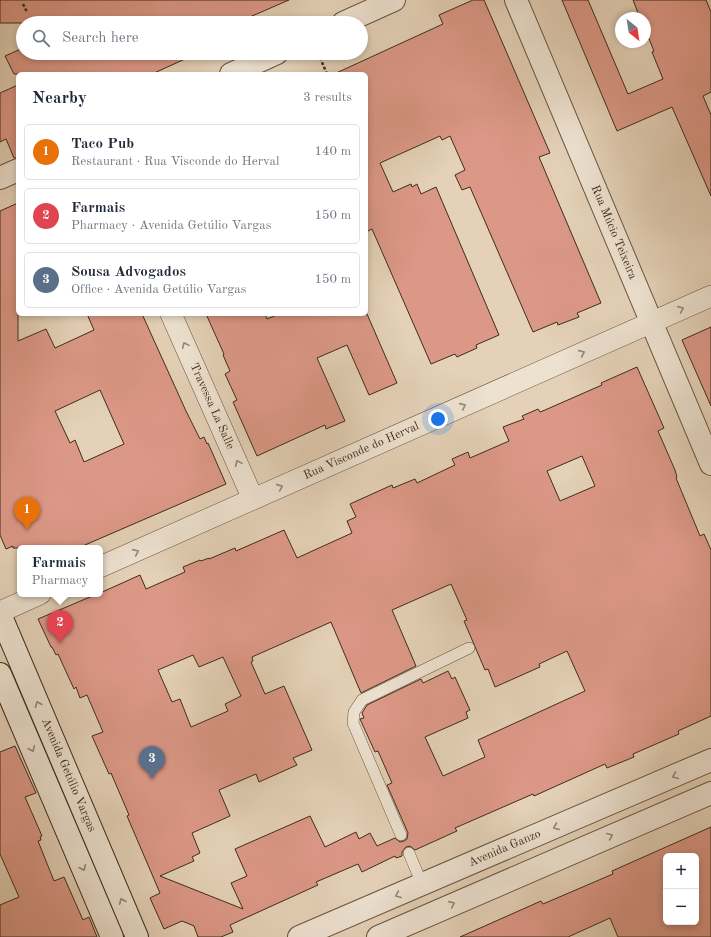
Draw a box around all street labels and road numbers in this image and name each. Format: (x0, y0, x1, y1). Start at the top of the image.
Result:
street label: Rua Múcio Teixeira (589, 184, 639, 281)
street label: Travessa La Salle (188, 361, 236, 452)
street label: Rua Visconde do Herval (302, 420, 421, 482)
street label: Avenida Getúlio Vargas (39, 716, 98, 834)
street label: Avenida Ganzo (467, 828, 543, 869)

